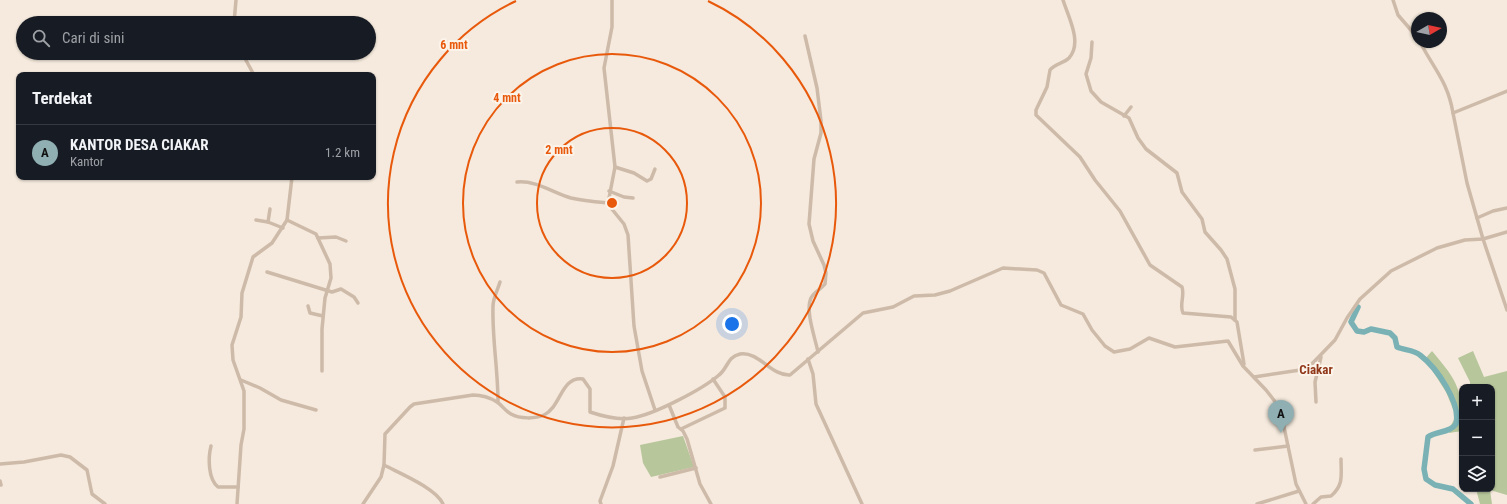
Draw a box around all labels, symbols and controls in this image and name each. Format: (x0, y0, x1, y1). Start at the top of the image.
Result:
north arrow (1411, 12, 1447, 48)
search box (16, 16, 376, 60)
icon: search (30, 27, 52, 49)
text: Cari di sini (62, 29, 124, 47)
text: 6 mnt (440, 38, 468, 52)
text: Terdekat (32, 88, 92, 108)
text: 4 mnt (493, 91, 521, 105)
text: KANTOR DESA CIAKAR (70, 136, 209, 154)
text: 2 mnt (545, 143, 573, 157)
text: A (41, 145, 49, 160)
text: 1.2 km (325, 145, 360, 160)
text: Kantor (70, 154, 104, 169)
centre of rings (605, 196, 619, 210)
your location (722, 314, 742, 334)
district label: Ciakar (1299, 362, 1333, 377)
map controls (1459, 384, 1495, 492)
button: + (1459, 384, 1495, 420)
pin: A (1268, 400, 1294, 433)
button: − (1459, 420, 1495, 456)
button: layers (1459, 456, 1495, 492)

